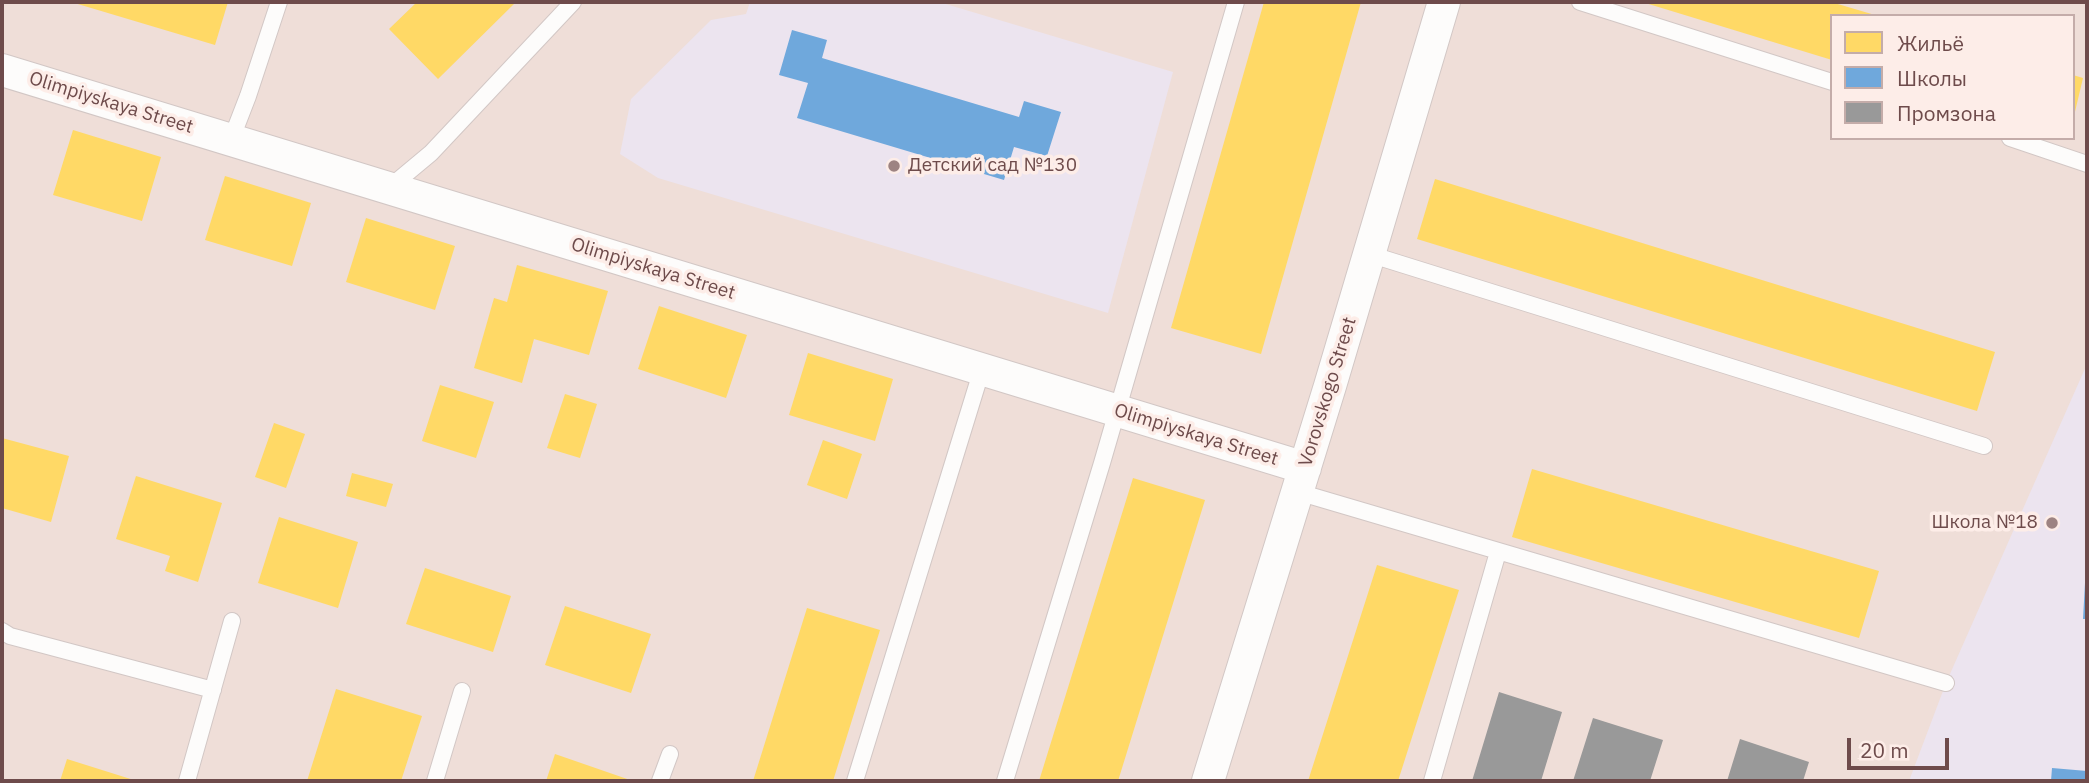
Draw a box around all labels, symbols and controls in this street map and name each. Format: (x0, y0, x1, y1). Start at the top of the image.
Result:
legend (1830, 14, 2075, 140)
text: Жильё (1897, 29, 1964, 57)
text: Школы (1897, 64, 1967, 92)
street label: Olimpiyskaya Street (26, 67, 196, 139)
text: Промзона (1897, 99, 1996, 127)
place label: Детский сад №130 (908, 155, 1077, 177)
marker: Детский сад №130 (886, 158, 902, 174)
street label: Olimpiyskaya Street (568, 233, 738, 305)
street label: Vorovskogo Street (1294, 315, 1362, 469)
street label: Olimpiyskaya Street (1111, 399, 1281, 471)
place label: Школа №18 (1931, 512, 2038, 534)
marker: Школа №18 (2044, 515, 2060, 531)
scale bar (1851, 724, 1952, 768)
text: 20 m (1860, 736, 1909, 764)

